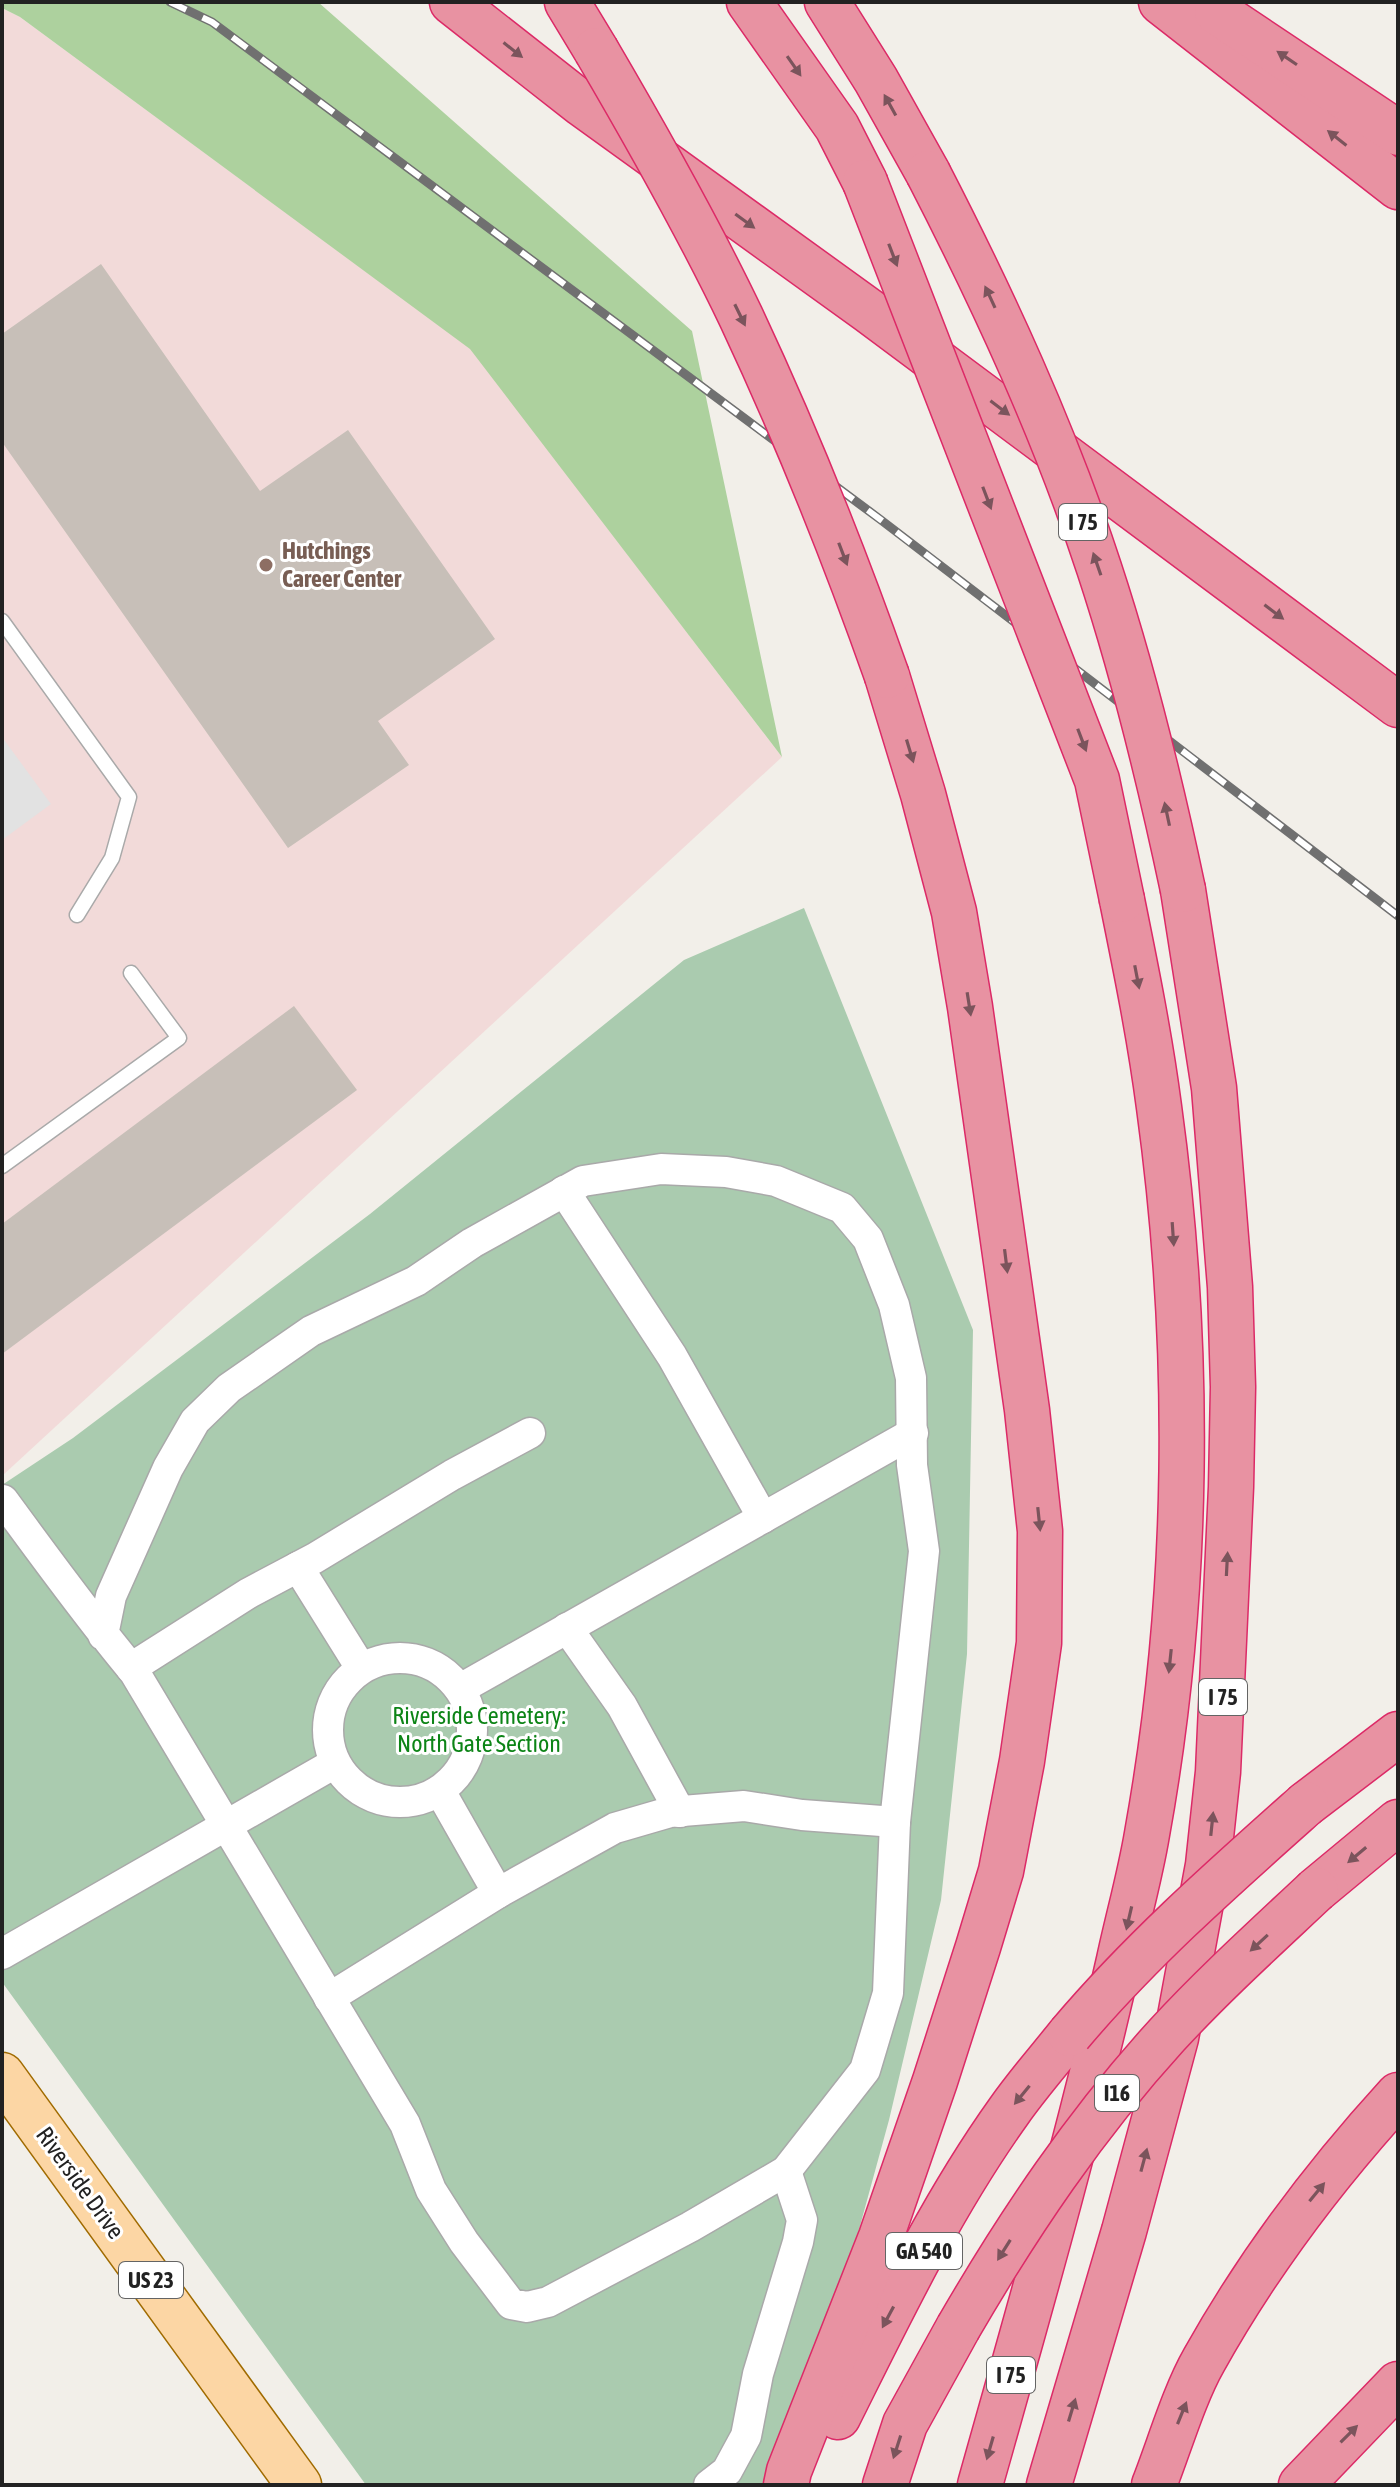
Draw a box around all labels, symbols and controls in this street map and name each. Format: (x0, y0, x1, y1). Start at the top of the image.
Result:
one-way arrow (503, 41, 523, 58)
one-way arrow (1276, 51, 1297, 66)
one-way arrow (786, 55, 801, 76)
one-way arrow (883, 94, 897, 116)
one-way arrow (1327, 131, 1347, 147)
one-way arrow (735, 213, 755, 229)
one-way arrow (887, 243, 900, 267)
one-way arrow (983, 285, 997, 308)
one-way arrow (733, 304, 747, 327)
one-way arrow (989, 400, 1010, 416)
one-way arrow (981, 486, 994, 510)
road number: I 75 (1059, 504, 1107, 540)
place label: Hutchings Career Center (282, 537, 402, 592)
one-way arrow (837, 542, 850, 566)
one-way arrow (1091, 552, 1103, 576)
marker: Hutchings Career Center (257, 556, 275, 574)
one-way arrow (1263, 604, 1284, 620)
one-way arrow (1075, 728, 1088, 752)
one-way arrow (904, 739, 917, 763)
one-way arrow (1160, 802, 1173, 827)
one-way arrow (1131, 964, 1144, 989)
one-way arrow (963, 992, 976, 1017)
one-way arrow (1167, 1222, 1180, 1247)
one-way arrow (1000, 1249, 1013, 1274)
one-way arrow (1032, 1507, 1045, 1532)
one-way arrow (1220, 1551, 1233, 1576)
one-way arrow (1163, 1649, 1176, 1674)
road number: I 75 (1199, 1679, 1247, 1715)
park label: Riverside Cemetery: North Gate Section (392, 1702, 566, 1757)
one-way arrow (1206, 1811, 1219, 1836)
one-way arrow (1347, 1846, 1367, 1863)
one-way arrow (1122, 1905, 1134, 1930)
one-way arrow (1250, 1934, 1269, 1952)
road number: I16 (1095, 2075, 1139, 2111)
one-way arrow (1014, 2085, 1030, 2105)
street label: Riverside Drive (31, 2122, 130, 2244)
one-way arrow (1138, 2148, 1151, 2172)
one-way arrow (1309, 2182, 1325, 2202)
road number: GA 540 (886, 2233, 962, 2269)
one-way arrow (998, 2239, 1012, 2261)
road number: US 23 (119, 2262, 183, 2298)
one-way arrow (881, 2306, 894, 2329)
road number: I 75 (987, 2357, 1035, 2393)
one-way arrow (1066, 2398, 1079, 2422)
one-way arrow (1176, 2401, 1189, 2425)
one-way arrow (1339, 2425, 1358, 2444)
one-way arrow (891, 2435, 903, 2459)
one-way arrow (984, 2435, 996, 2460)

